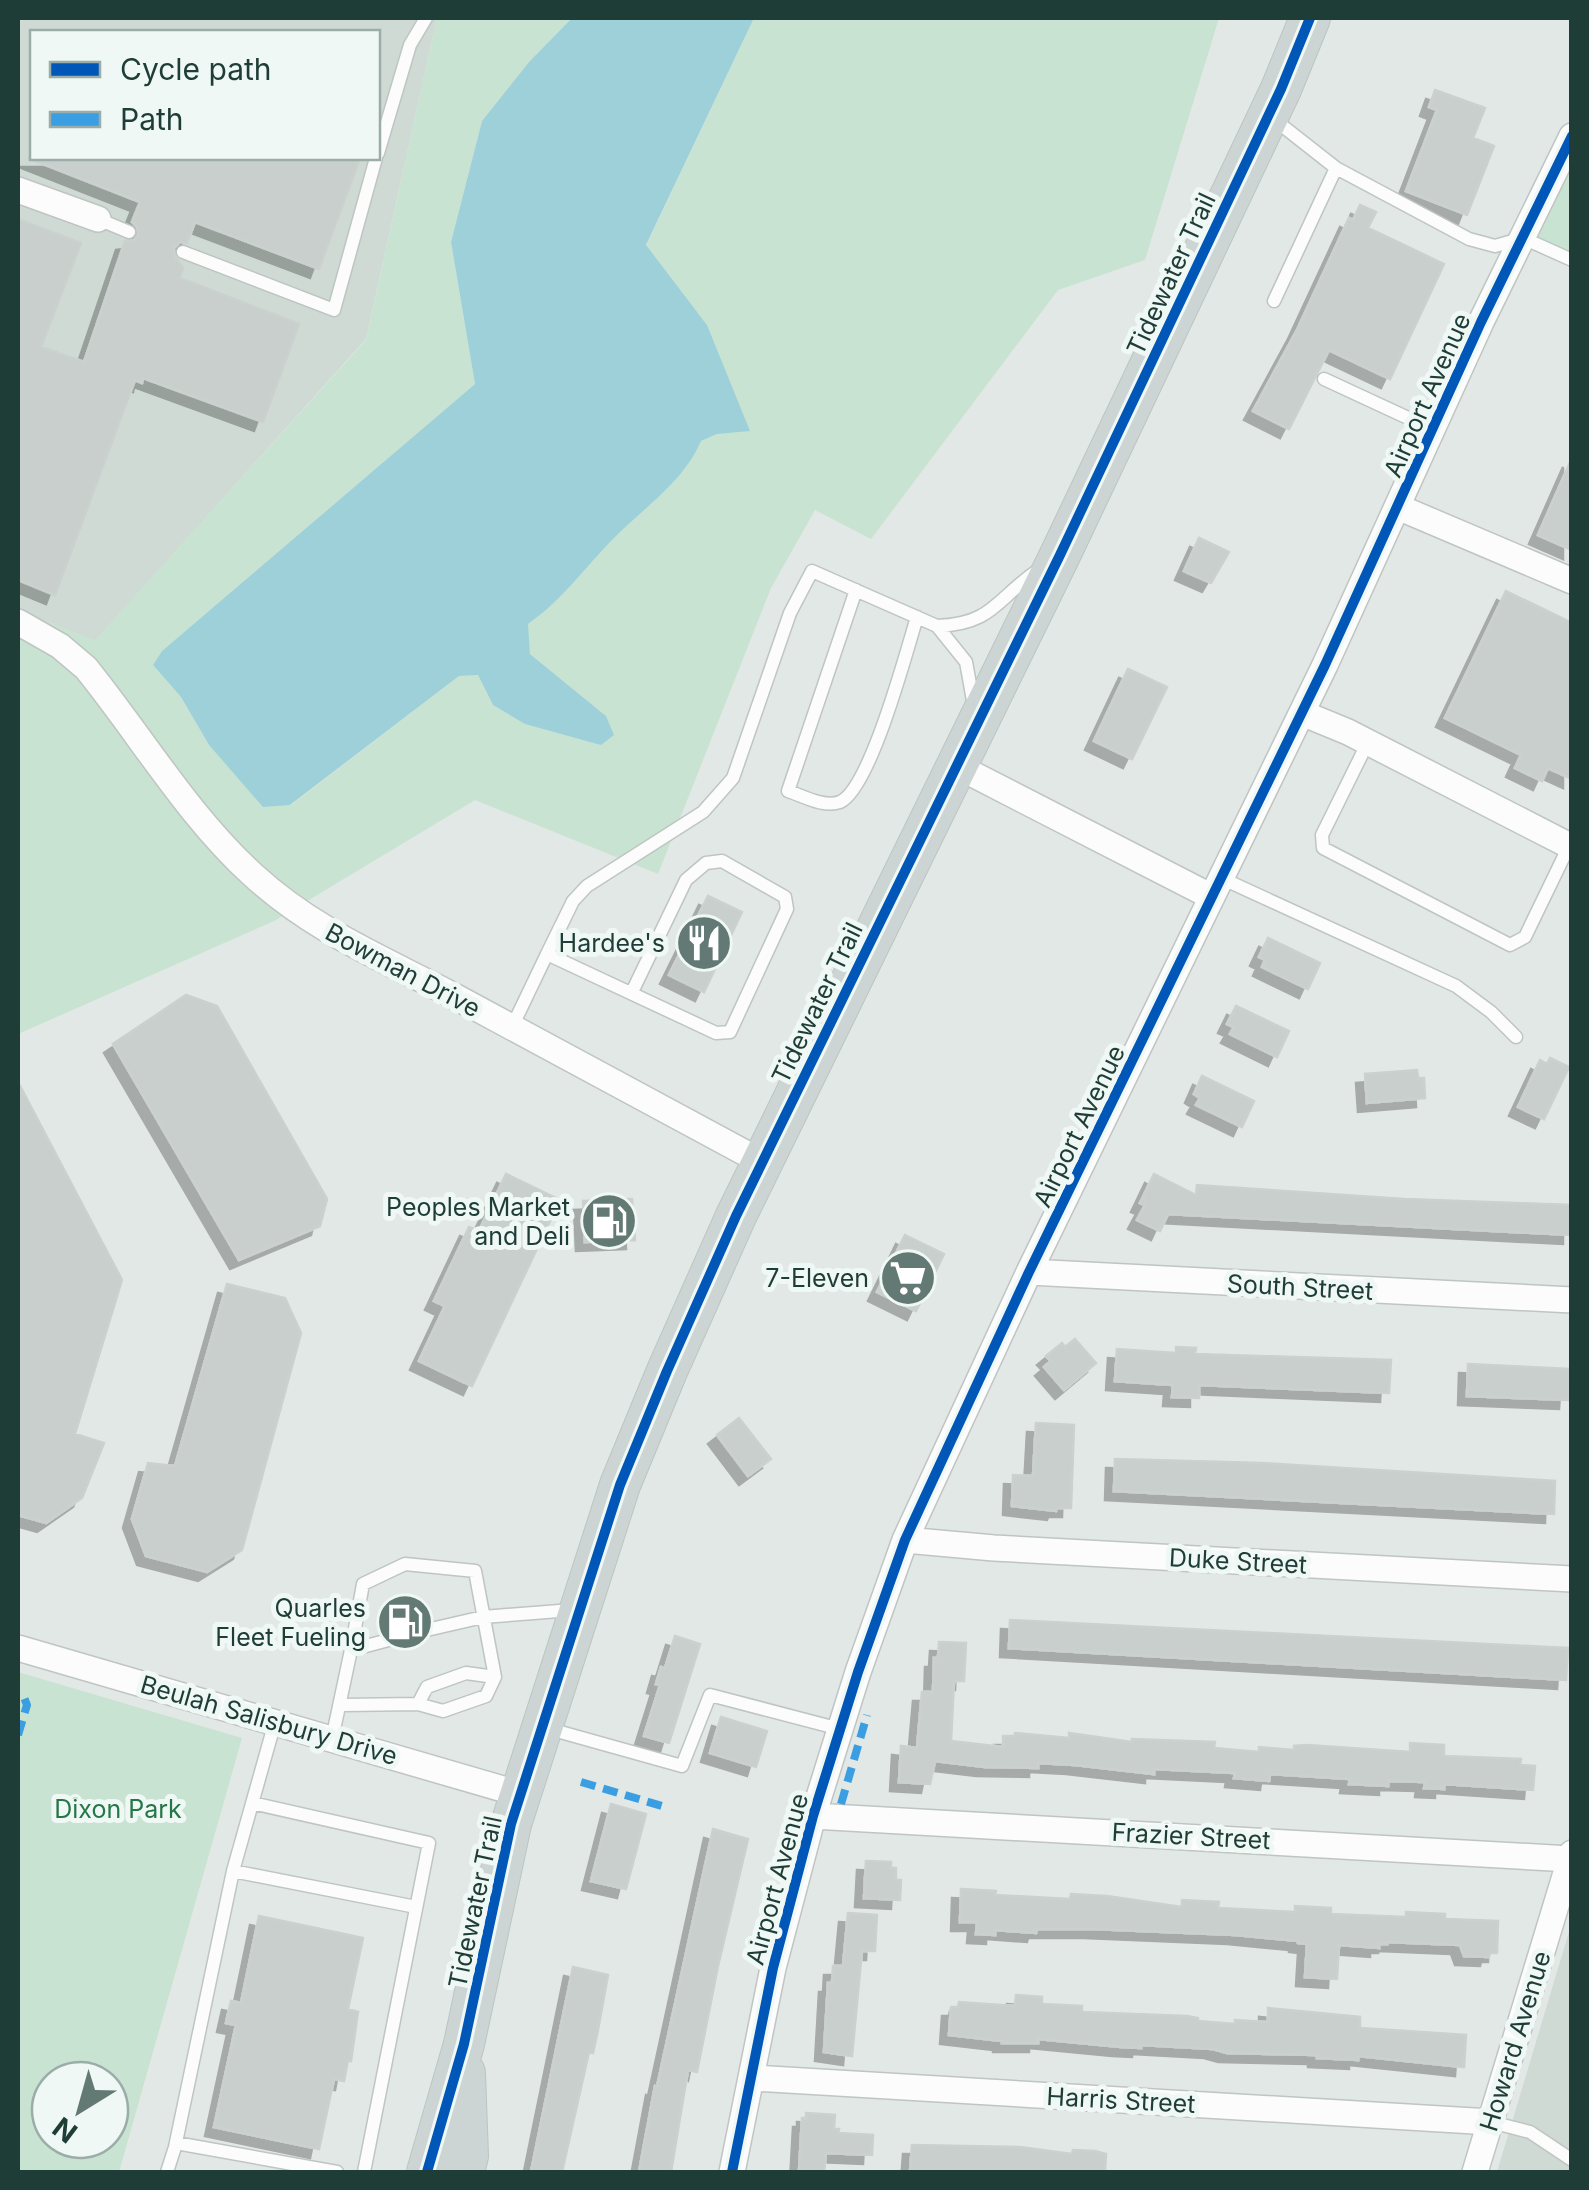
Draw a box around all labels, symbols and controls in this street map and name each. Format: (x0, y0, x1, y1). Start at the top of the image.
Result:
legend (30, 30, 380, 160)
text: Cycle path (120, 51, 272, 87)
text: Path (120, 101, 184, 137)
street label: Tidewater Trail (1120, 188, 1222, 360)
street label: Airport Avenue (1377, 308, 1477, 482)
restaurant icon: Hardee's (674, 913, 734, 973)
street label: Bowman Drive (320, 917, 486, 1023)
street label: Tidewater Trail (765, 918, 869, 1088)
place label: Hardee's (559, 928, 665, 958)
street label: Airport Avenue (1027, 1040, 1131, 1212)
fuel station icon: Peoples Market and Deli (579, 1191, 639, 1251)
place label: Peoples Market and Deli (386, 1192, 570, 1251)
supermarket icon: 7-Eleven (878, 1248, 938, 1308)
place label: 7-Eleven (765, 1263, 869, 1293)
street label: South Street (1226, 1268, 1374, 1306)
street label: Duke Street (1168, 1542, 1308, 1580)
fuel station icon: Quarles Fleet Fueling (375, 1592, 435, 1652)
place label: Quarles Fleet Fueling (215, 1593, 366, 1652)
street label: Beulah Salisbury Drive (137, 1669, 401, 1771)
street label: Airport Avenue (740, 1790, 814, 1968)
park label: Dixon Park (54, 1794, 182, 1824)
street label: Tidewater Trail (442, 1813, 508, 1991)
street label: Frazier Street (1111, 1817, 1271, 1855)
street label: Howard Avenue (1473, 1947, 1557, 2135)
north arrow (30, 2060, 130, 2160)
street label: Harris Street (1046, 2081, 1196, 2119)
text: N (46, 2110, 84, 2150)

